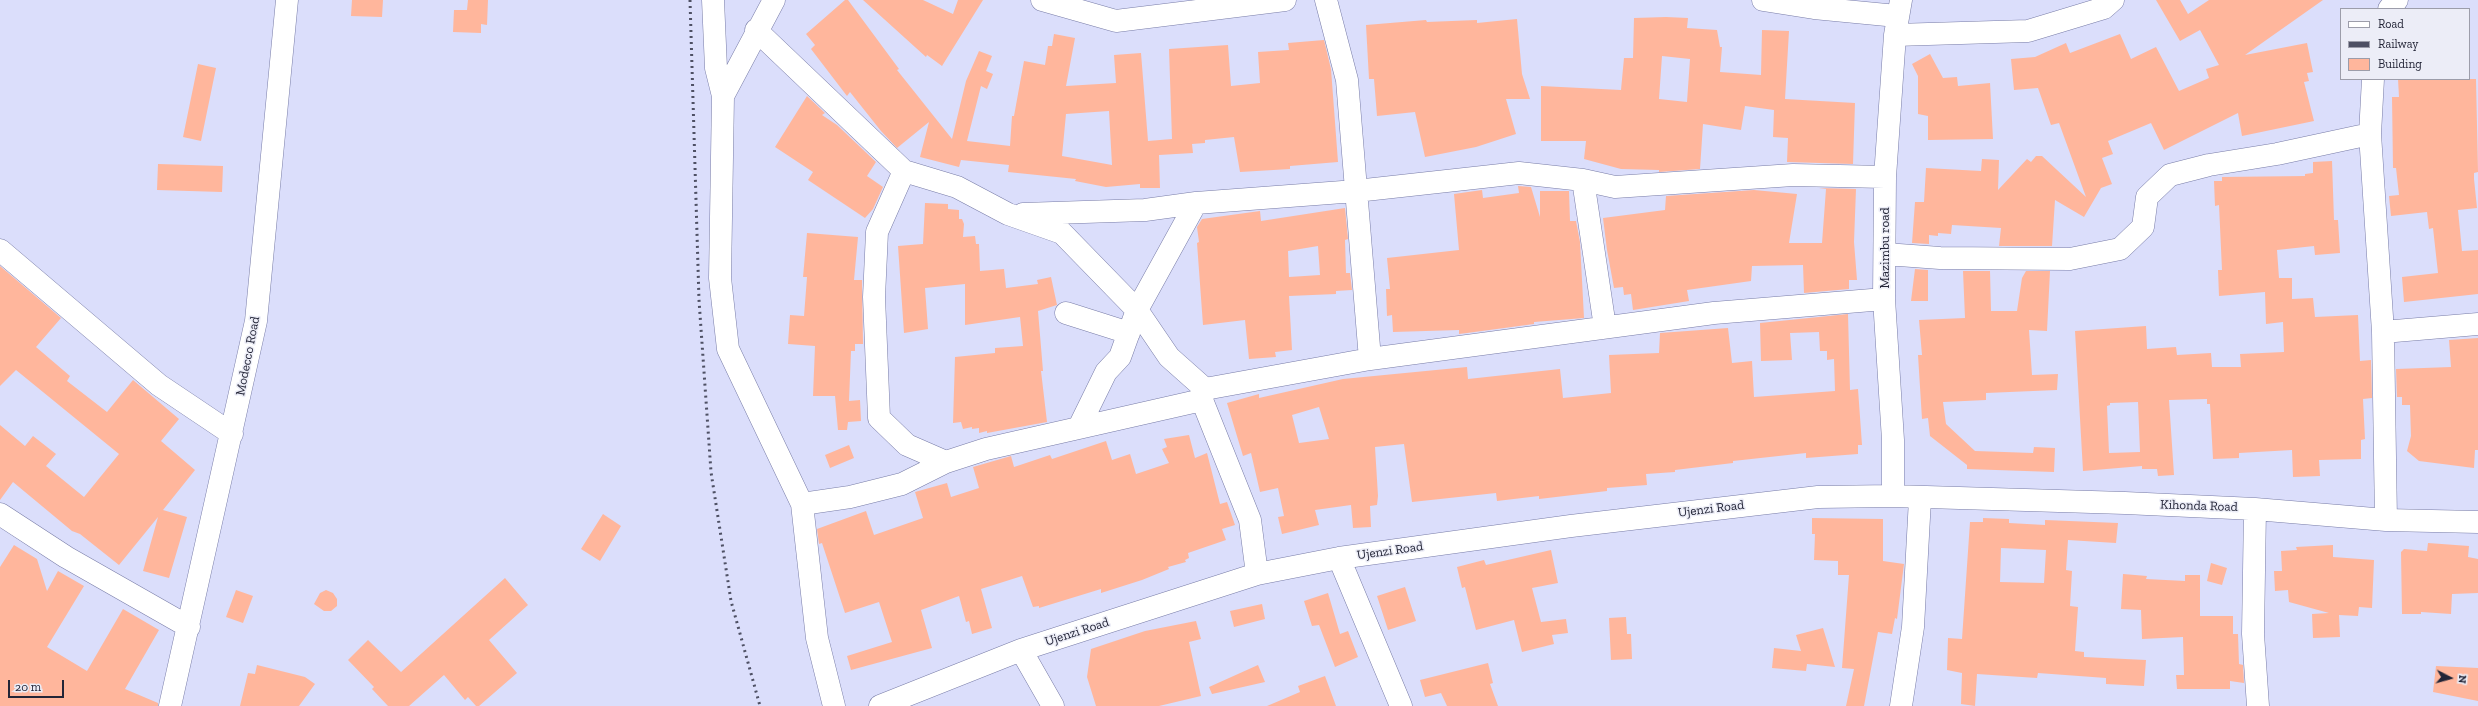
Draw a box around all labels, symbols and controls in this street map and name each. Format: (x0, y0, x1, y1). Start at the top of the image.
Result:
legend (2340, 8, 2470, 80)
text: Road (2378, 17, 2404, 31)
text: Railway (2378, 37, 2419, 51)
text: Building (2378, 57, 2422, 71)
street label: Mazimbu road (1877, 207, 1893, 289)
street label: Modecco Road (233, 315, 263, 397)
street label: Ujenzi Road (1677, 497, 1745, 521)
street label: Kihonda Road (2160, 497, 2238, 515)
street label: Ujenzi Road (1356, 539, 1424, 563)
street label: Ujenzi Road (1043, 614, 1111, 650)
north arrow (2430, 658, 2470, 698)
scale bar (10, 672, 66, 698)
text: N (2456, 674, 2469, 684)
text: 20 m (15, 680, 41, 694)

